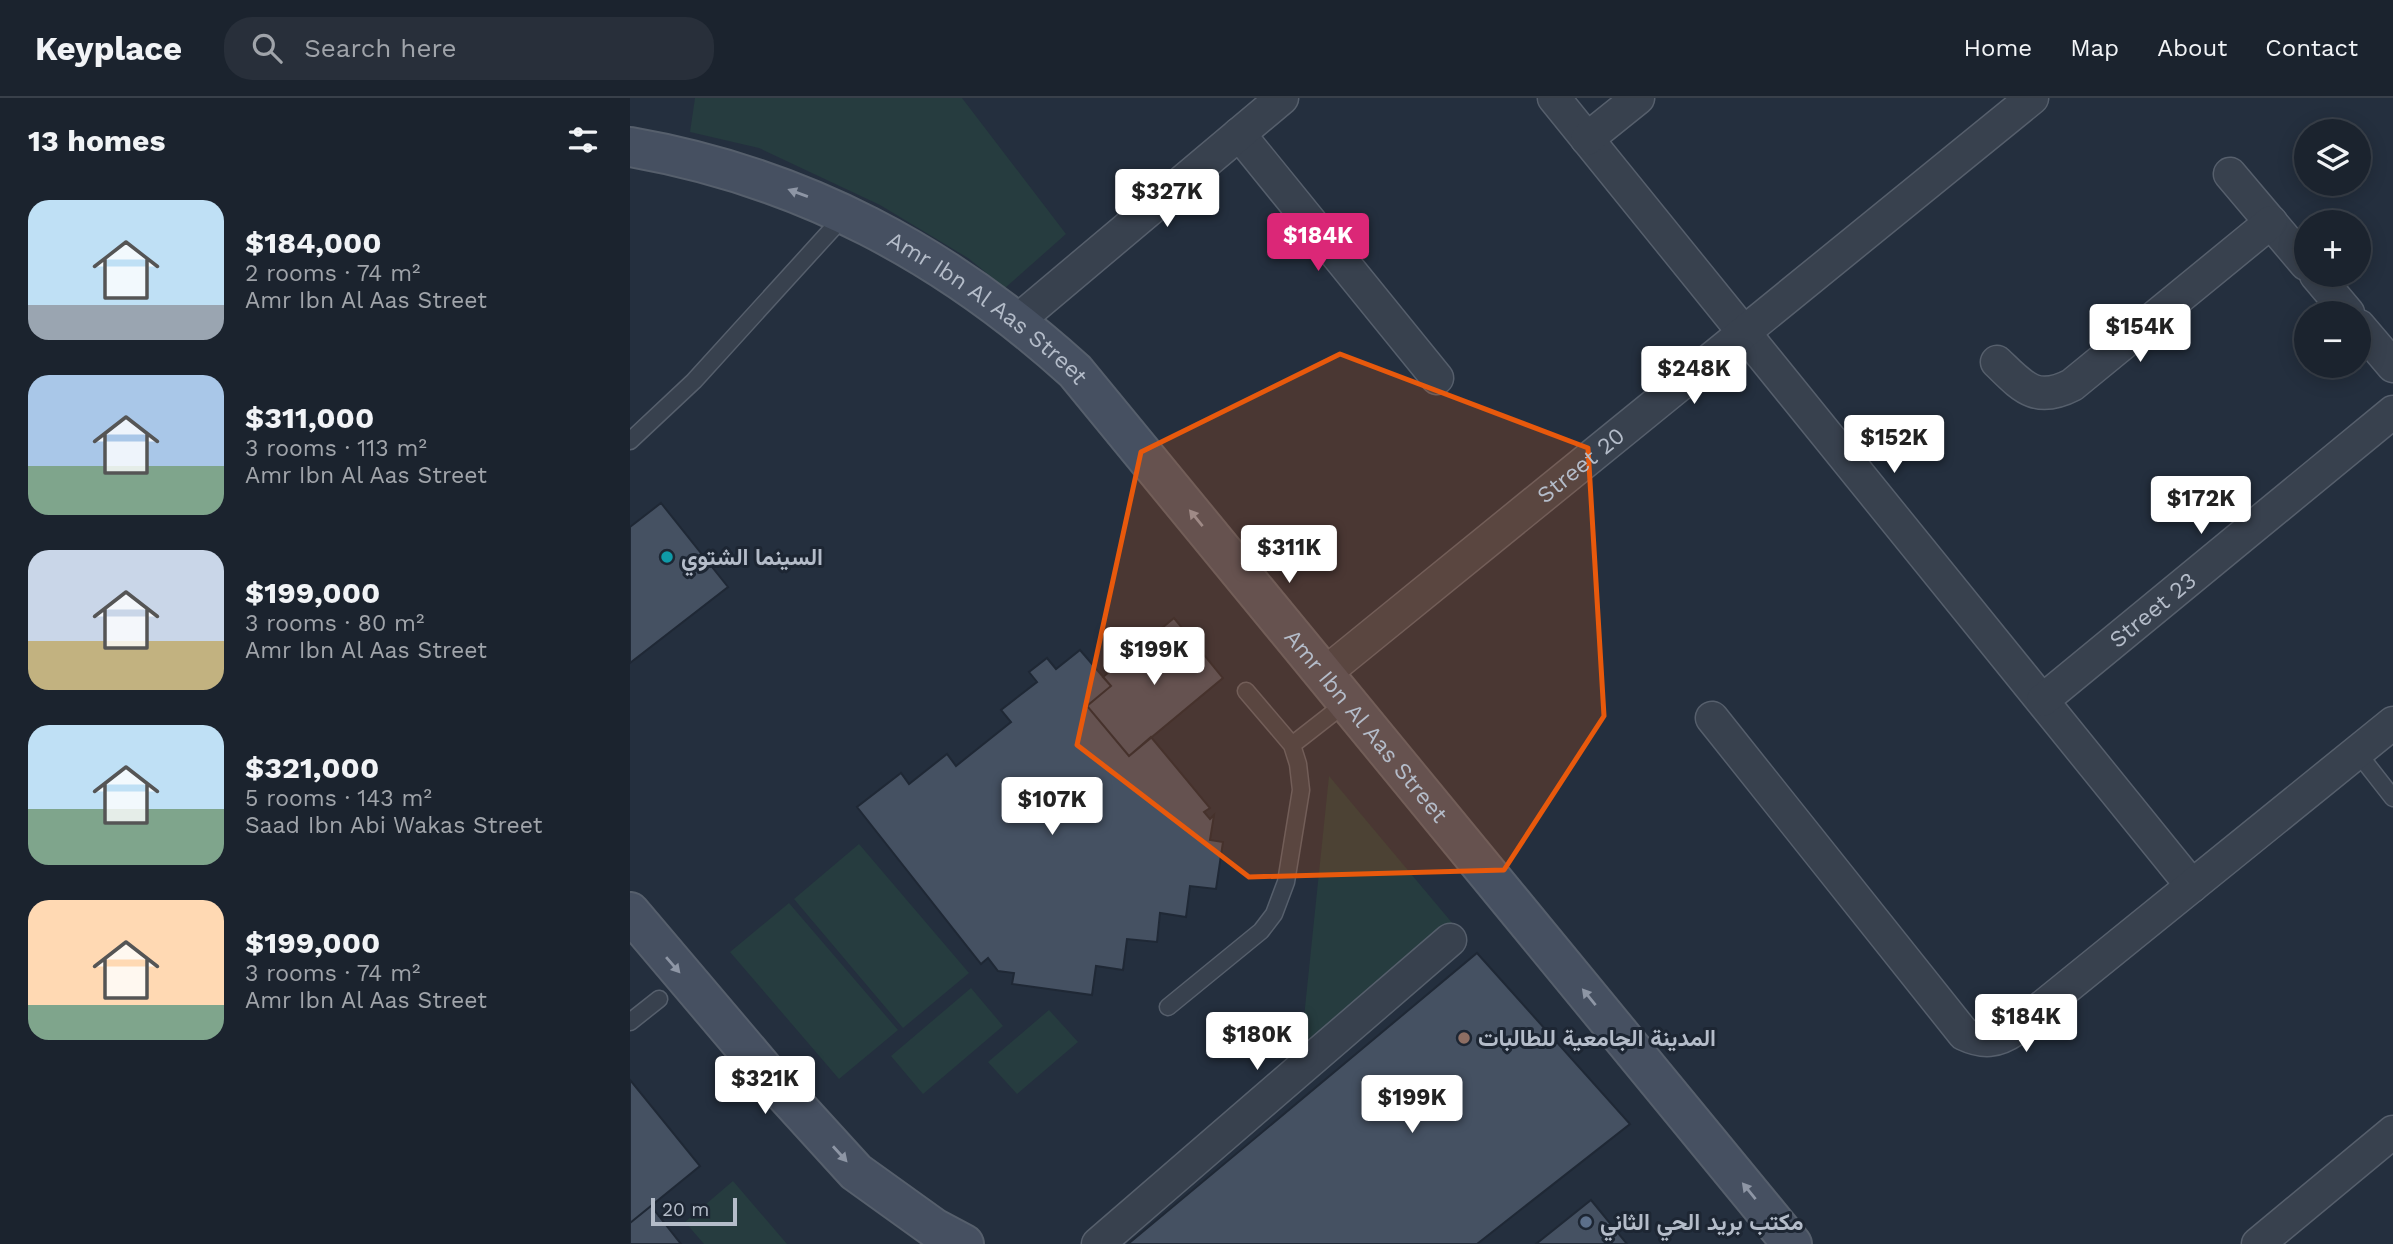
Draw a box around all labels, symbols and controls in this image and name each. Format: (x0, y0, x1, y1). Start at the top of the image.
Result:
search box (224, 17, 714, 80)
text: Keyplace (35, 29, 182, 68)
icon: search (248, 29, 286, 67)
text: Search here (304, 33, 457, 63)
text: Home (1964, 34, 2032, 62)
text: Map (2070, 34, 2119, 62)
text: About (2157, 34, 2227, 62)
text: Contact (2265, 34, 2358, 62)
map controls (2294, 119, 2371, 378)
button: layers (2294, 119, 2371, 196)
icon: filters (564, 121, 602, 159)
text: 13 homes (28, 123, 165, 158)
pin: $327K (1118, 170, 1216, 229)
text: $327K (1131, 178, 1203, 205)
one-way arrow (787, 188, 808, 199)
button: + (2294, 210, 2371, 287)
pin: $184K (1269, 214, 1367, 273)
text: $184K (1283, 222, 1353, 249)
text: $184,000 (245, 225, 382, 260)
street label: Amr Ibn Al Aas Street (883, 226, 1094, 390)
icon: home (84, 228, 168, 312)
text: 2 rooms · 74 m² (245, 260, 420, 287)
text: Amr Ibn Al Aas Street (245, 287, 487, 314)
button: − (2294, 301, 2371, 378)
pin: $154K (2091, 304, 2189, 364)
text: $154K (2106, 313, 2174, 340)
pin: $248K (1645, 346, 1743, 406)
text: $248K (1657, 355, 1731, 382)
text: $311,000 (245, 400, 374, 435)
icon: home (84, 403, 168, 487)
pin: $152K (1845, 416, 1943, 475)
street label: Street 20 (1532, 422, 1630, 509)
text: $152K (1860, 424, 1928, 451)
text: 3 rooms · 113 m² (245, 435, 427, 462)
text: Amr Ibn Al Aas Street (245, 462, 487, 489)
pin: $172K (2152, 476, 2250, 536)
text: $172K (2167, 485, 2235, 512)
one-way arrow (1188, 509, 1203, 527)
pin: $311K (1240, 526, 1338, 585)
text: $311K (1257, 534, 1321, 561)
place label: السينما الشتوي (681, 544, 823, 576)
marker: السينما الشتوي (659, 549, 675, 565)
street label: Street 23 (2104, 566, 2201, 653)
text: $199,000 (245, 575, 380, 610)
icon: home (84, 578, 168, 662)
text: 3 rooms · 80 m² (245, 610, 424, 637)
street label: Amr Ibn Al Aas Street (1279, 624, 1454, 828)
pin: $199K (1105, 628, 1203, 687)
text: $199K (1120, 636, 1188, 663)
text: Amr Ibn Al Aas Street (245, 637, 487, 664)
text: $321,000 (245, 750, 379, 785)
icon: home (84, 753, 168, 837)
pin: $107K (1003, 778, 1101, 837)
text: 5 rooms · 143 m² (245, 785, 432, 812)
text: $107K (1018, 786, 1086, 813)
text: Saad Ibn Abi Wakas Street (245, 812, 542, 839)
text: $199,000 (245, 925, 380, 960)
icon: home (84, 928, 168, 1012)
one-way arrow (665, 956, 680, 973)
text: 3 rooms · 74 m² (245, 960, 420, 987)
text: Amr Ibn Al Aas Street (245, 987, 487, 1014)
one-way arrow (1582, 988, 1597, 1005)
pin: $184K (1977, 995, 2075, 1054)
text: $184K (1991, 1003, 2061, 1030)
pin: $180K (1208, 1012, 1306, 1072)
text: $180K (1222, 1021, 1292, 1048)
place label: المدينة الجامعية للطالبات (1478, 1025, 1716, 1052)
marker: المدينة الجامعية للطالبات (1456, 1030, 1472, 1046)
pin: $321K (716, 1056, 814, 1116)
text: $321K (731, 1065, 799, 1092)
pin: $199K (1363, 1076, 1461, 1135)
text: $199K (1378, 1084, 1446, 1111)
one-way arrow (831, 1145, 847, 1162)
one-way arrow (1742, 1183, 1757, 1200)
scale bar (651, 1195, 737, 1227)
text: 20 m (662, 1198, 709, 1221)
place label: مكتب بريد الحي الثاني (1600, 1209, 1803, 1242)
marker: مكتب بريد الحي الثاني (1578, 1214, 1594, 1230)

